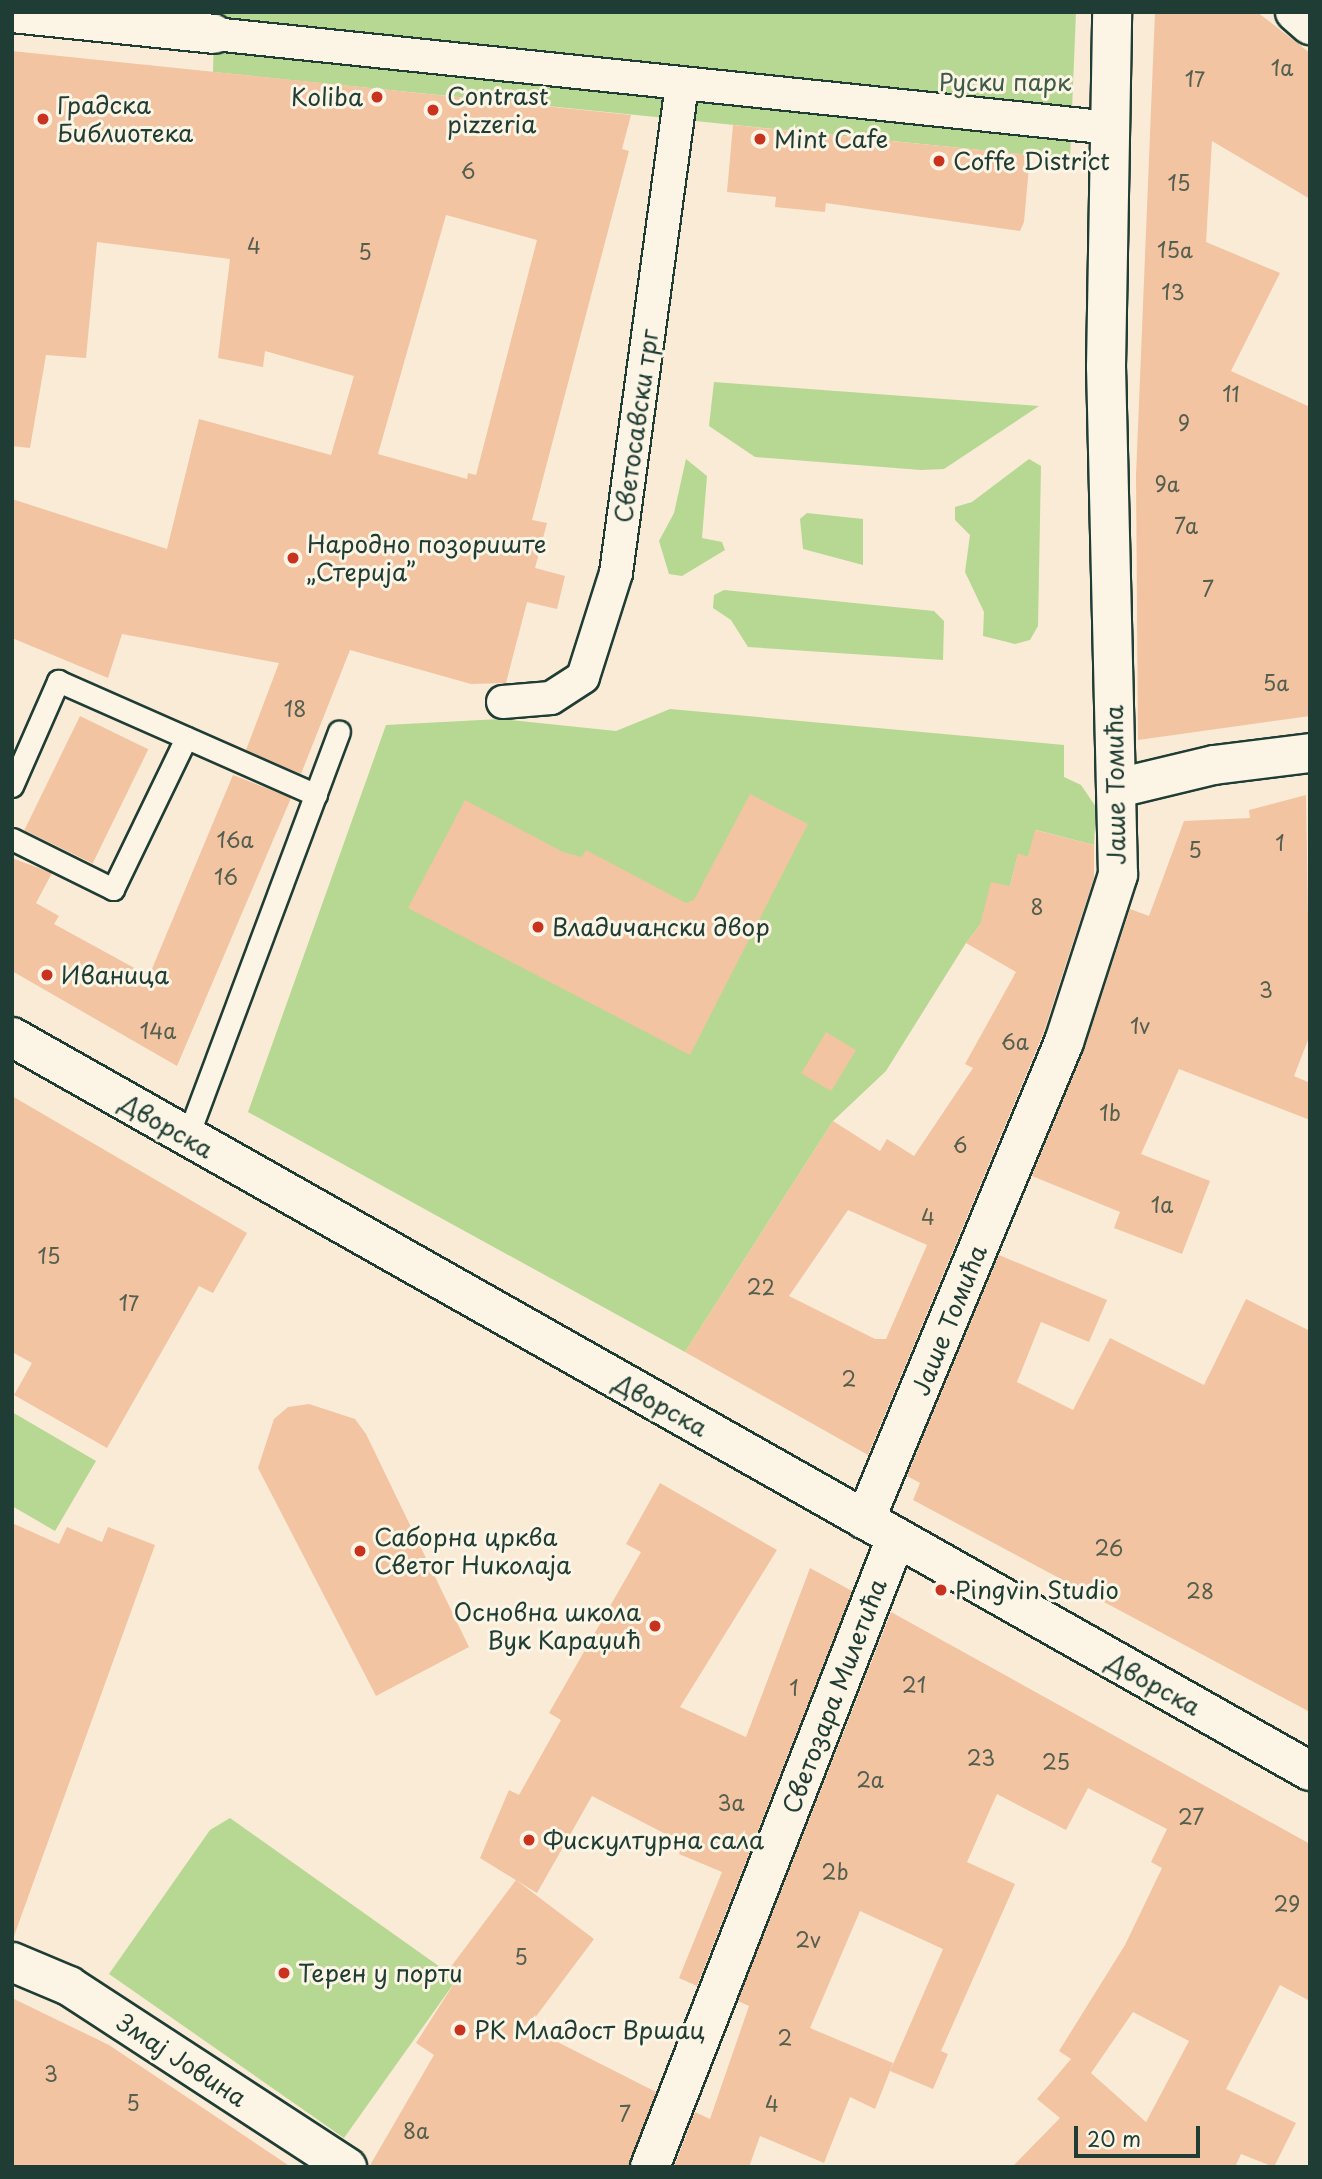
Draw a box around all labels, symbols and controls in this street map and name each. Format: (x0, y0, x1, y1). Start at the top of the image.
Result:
house number: 1a (1271, 54, 1293, 80)
house number: 17 (1185, 65, 1205, 91)
park label: Руски парк (938, 68, 1072, 96)
place label: Contrast pizzeria (447, 82, 549, 138)
place label: Koliba (291, 83, 363, 111)
marker: Koliba (369, 89, 385, 105)
place label: Градска Библиотека (57, 91, 193, 147)
marker: Contrast pizzeria (425, 102, 441, 118)
marker: Градска Библиотека (35, 111, 51, 127)
place label: Mint Cafe (774, 125, 889, 153)
marker: Mint Cafe (752, 131, 768, 147)
place label: Coffe District (953, 147, 1109, 175)
marker: Coffe District (931, 153, 947, 169)
house number: 6 (461, 157, 475, 183)
house number: 15 (1168, 169, 1190, 195)
house number: 4 (247, 232, 261, 258)
house number: 15a (1157, 236, 1193, 262)
house number: 5 (358, 238, 372, 264)
house number: 13 (1161, 278, 1185, 304)
street label: Светосавски трг (608, 326, 664, 526)
house number: 11 (1222, 380, 1240, 406)
house number: 9 (1178, 409, 1190, 435)
house number: 9a (1154, 470, 1180, 496)
house number: 7a (1174, 512, 1198, 538)
place label: Народно позориште „Стерија” (307, 530, 547, 586)
marker: Народно позориште „Стерија” (285, 550, 301, 566)
house number: 7 (1202, 575, 1214, 601)
house number: 5a (1263, 669, 1289, 695)
house number: 18 (284, 695, 306, 721)
street label: Јаше Томића (1099, 705, 1131, 865)
house number: 16a (216, 826, 254, 852)
house number: 1 (1275, 829, 1285, 855)
house number: 5 (1188, 836, 1202, 862)
house number: 16 (214, 863, 238, 889)
house number: 8 (1030, 893, 1044, 919)
place label: Владичански двор (552, 913, 772, 941)
marker: Владичански двор (530, 919, 546, 935)
place label: Иваница (61, 961, 169, 989)
marker: Иваница (39, 967, 55, 983)
house number: 3 (1259, 976, 1273, 1002)
house number: 1v (1130, 1012, 1150, 1038)
house number: 14a (140, 1017, 176, 1043)
house number: 6a (1001, 1028, 1029, 1054)
street label: Дворска (116, 1088, 218, 1164)
house number: 1b (1099, 1099, 1121, 1125)
house number: 6 (953, 1131, 967, 1157)
house number: 1a (1151, 1191, 1173, 1217)
house number: 4 (921, 1203, 935, 1229)
street label: Јаше Томића (906, 1241, 992, 1399)
house number: 15 (38, 1242, 60, 1268)
house number: 22 (747, 1273, 775, 1299)
house number: 17 (119, 1289, 139, 1315)
house number: 2 (842, 1365, 856, 1391)
street label: Дворска (609, 1368, 713, 1442)
place label: Саборна црква Светог Николаја (374, 1523, 571, 1579)
house number: 26 (1095, 1534, 1123, 1560)
marker: Саборна црква Светог Николаја (352, 1543, 368, 1559)
street label: Светозара Милетића (775, 1573, 893, 1819)
place label: Pingvin Studio (955, 1576, 1119, 1604)
house number: 28 (1186, 1577, 1214, 1603)
marker: Pingvin Studio (933, 1582, 949, 1598)
place label: Основна школа Вук Караџић (453, 1598, 641, 1654)
marker: Основна школа Вук Караџић (647, 1618, 663, 1634)
street label: Дворска (1102, 1647, 1206, 1721)
house number: 21 (902, 1671, 926, 1697)
house number: 1 (789, 1674, 799, 1700)
house number: 23 (967, 1744, 995, 1770)
house number: 25 (1042, 1748, 1070, 1774)
house number: 2a (856, 1766, 884, 1792)
house number: 3a (718, 1789, 744, 1815)
house number: 27 (1178, 1803, 1204, 1829)
place label: Фискултурна сала (543, 1826, 764, 1854)
marker: Фискултурна сала (521, 1832, 537, 1848)
house number: 2b (822, 1858, 848, 1884)
house number: 29 (1274, 1890, 1300, 1916)
house number: 2v (795, 1926, 821, 1952)
house number: 5 (514, 1943, 528, 1969)
place label: Терен у порти (298, 1959, 464, 1987)
marker: Терен у порти (276, 1965, 292, 1981)
street label: Змај Јовина (112, 2008, 252, 2112)
place label: РК Младост Вршац (474, 2016, 705, 2044)
marker: РК Младост Вршац (452, 2022, 468, 2038)
house number: 2 (778, 2024, 792, 2050)
house number: 3 (44, 2060, 58, 2086)
house number: 5 (126, 2089, 140, 2115)
house number: 4 (765, 2090, 779, 2116)
house number: 7 (619, 2100, 631, 2126)
scale bar (1077, 2112, 1203, 2156)
house number: 8a (403, 2117, 429, 2143)
text: 20 m (1087, 2122, 1141, 2154)

